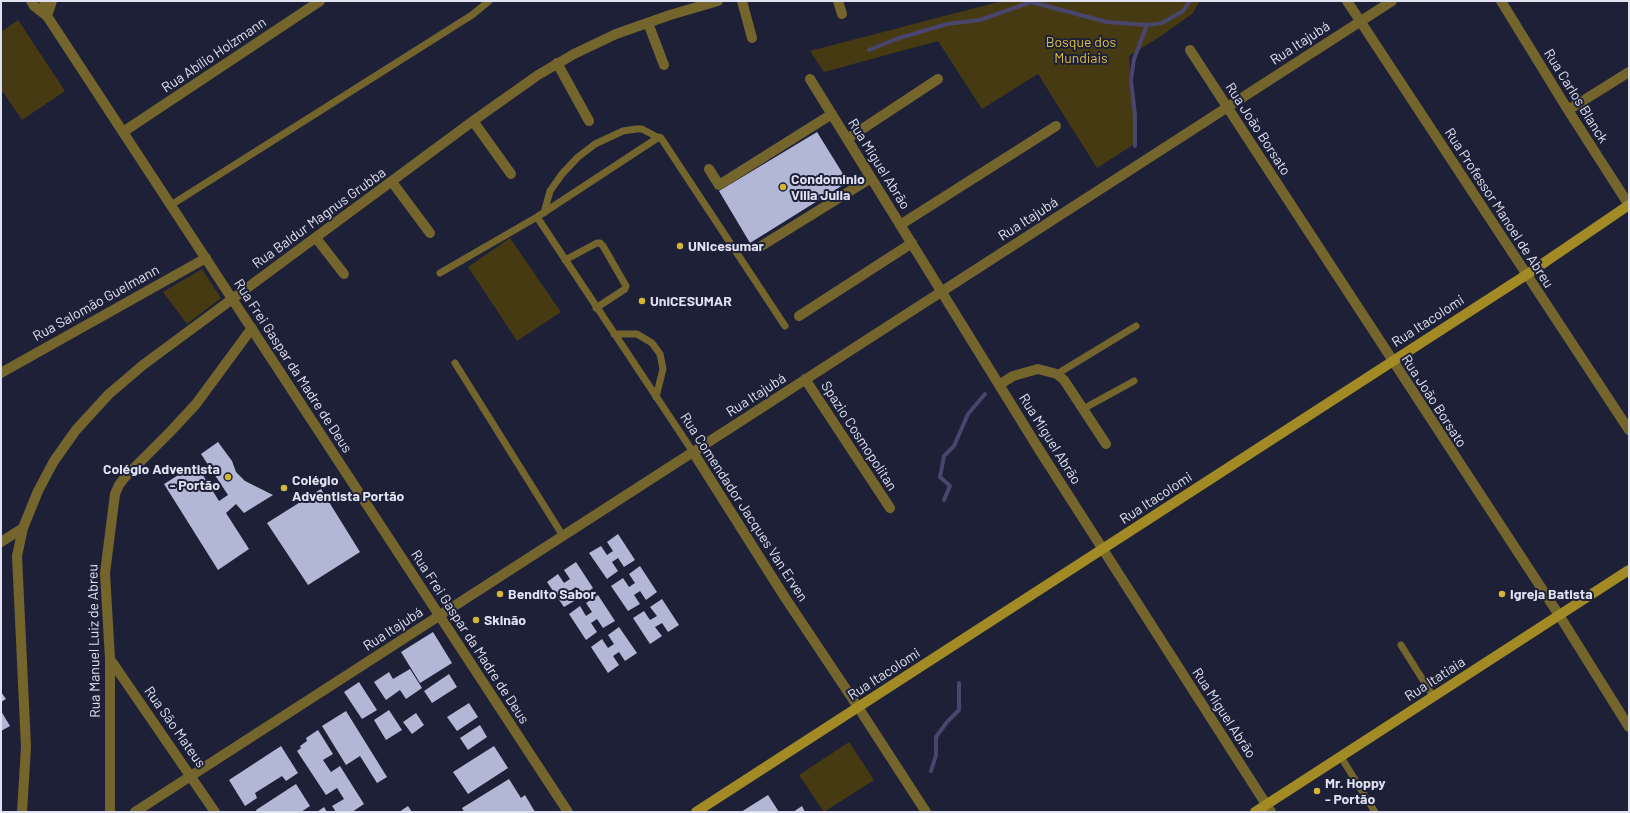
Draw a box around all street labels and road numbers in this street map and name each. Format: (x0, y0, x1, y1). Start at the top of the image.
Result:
street label: Rua Abílio Holzmann (159, 14, 269, 96)
street label: Rua Itajubá (1267, 18, 1333, 68)
street label: Rua Carlos Blanck (1540, 46, 1612, 146)
street label: Rua João Borsato (1222, 80, 1294, 178)
street label: Rua Miguel Abrão (844, 115, 914, 213)
street label: Rua Professor Manoel de Abreu (1441, 125, 1557, 291)
street label: Rua Baldur Magnus Grubba (249, 164, 389, 272)
street label: Rua Itajubá (995, 194, 1061, 244)
street label: Rua Salomão Guelmann (30, 261, 162, 345)
street label: Rua Frei Gaspar da Madre de Deus (230, 276, 356, 456)
street label: Rua Itacolomi (1389, 291, 1467, 351)
street label: Rua João Borsato (1398, 352, 1470, 450)
street label: Rua Itajubá (723, 370, 789, 420)
street label: Spazio Cosmopolitan (817, 378, 901, 494)
street label: Rua Miguel Abrão (1015, 390, 1085, 488)
street label: Rua Comendador Jacques Van Erven (677, 410, 811, 604)
street label: Rua Itacolomi (1117, 468, 1195, 528)
street label: Rua Frei Gaspar da Madre de Deus (407, 547, 533, 727)
street label: Rua Manuel Luiz de Abreu (84, 564, 104, 718)
street label: Rua Itajubá (360, 604, 426, 654)
street label: Rua Itacolomi (845, 644, 923, 704)
street label: Rua Itatiaia (1402, 653, 1468, 705)
street label: Rua Miguel Abrão (1189, 665, 1259, 761)
street label: Rua São Mateus (141, 683, 209, 771)

